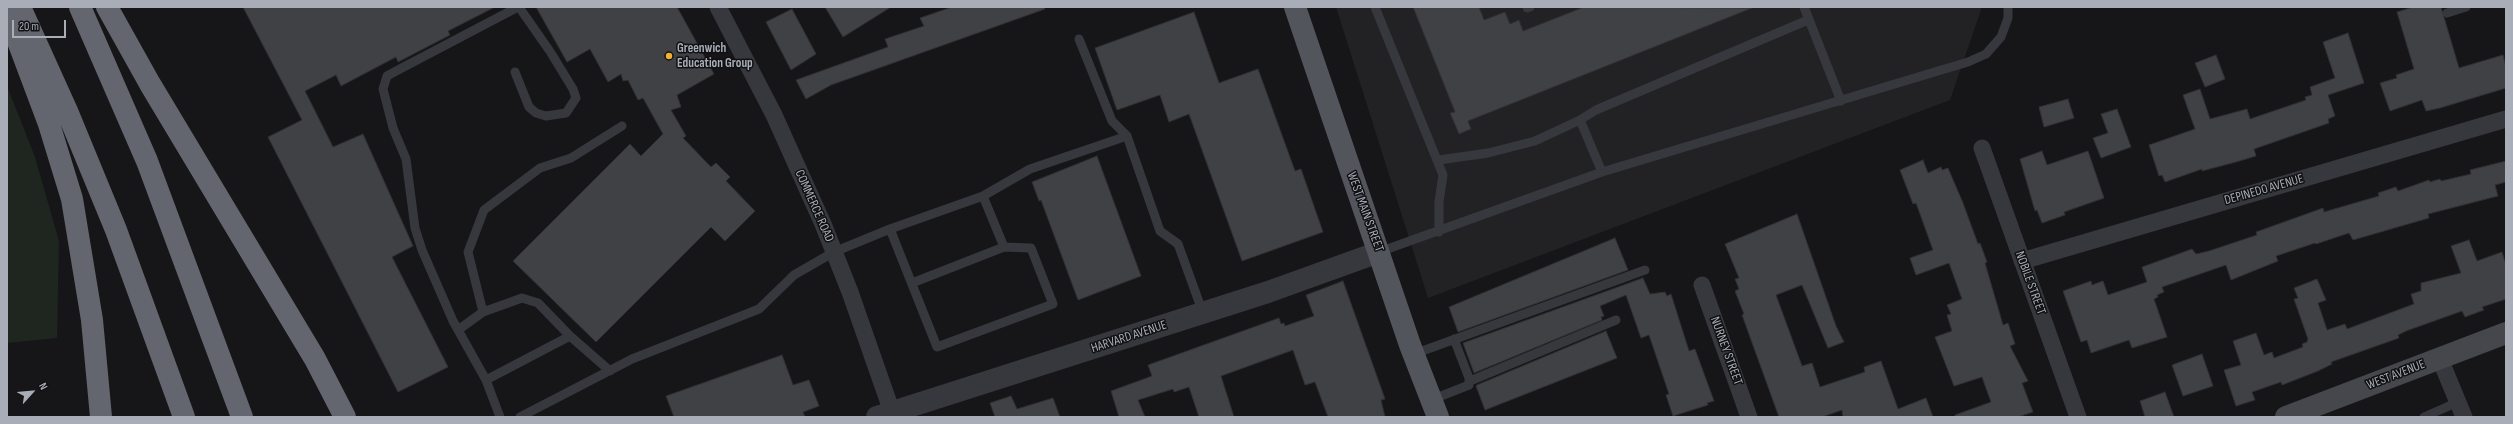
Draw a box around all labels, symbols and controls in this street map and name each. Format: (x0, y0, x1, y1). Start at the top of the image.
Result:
scale bar (14, 12, 68, 38)
text: 20 m (19, 19, 39, 34)
place label: Greenwich Education Group (677, 41, 753, 72)
marker: Greenwich Education Group (664, 51, 674, 61)
street label: COMMERCE ROAD (791, 168, 837, 244)
street label: WEST MAIN STREET (1343, 170, 1387, 254)
street label: DEPINEDO AVENUE (2223, 171, 2305, 209)
street label: NOBILE STREET (2011, 249, 2049, 317)
street label: NURNEY STREET (1706, 315, 1746, 387)
street label: HARVARD AVENUE (1089, 317, 1169, 357)
street label: WEST AVENUE (2365, 357, 2427, 393)
north arrow (12, 372, 52, 412)
text: N (36, 381, 50, 392)

